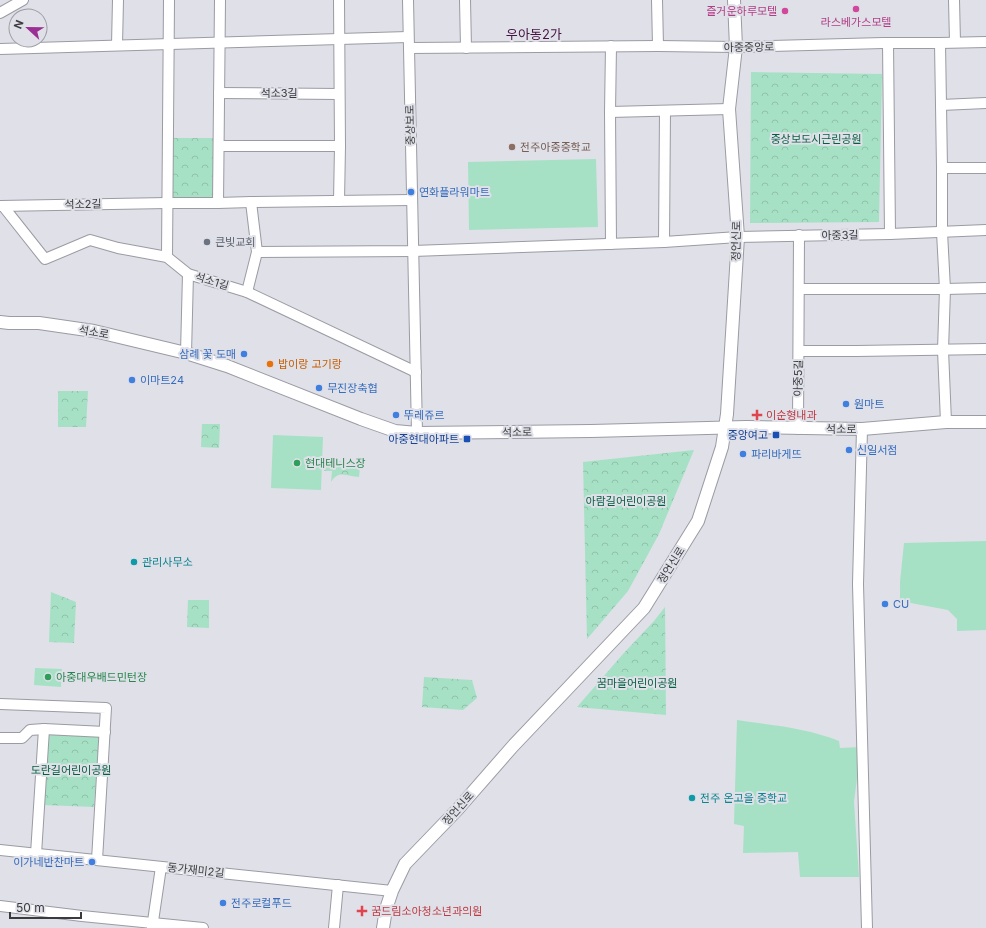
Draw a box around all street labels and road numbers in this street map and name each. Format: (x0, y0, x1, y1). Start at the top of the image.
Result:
street label: 아중중앙로 (724, 40, 774, 54)
street label: 석소3길 (260, 86, 298, 100)
street label: 중상보로 (403, 105, 417, 145)
street label: 석소2길 (64, 197, 102, 211)
street label: 정언신로 (729, 221, 743, 261)
street label: 아중3길 (821, 228, 859, 242)
street label: 석소1길 (193, 269, 231, 293)
street label: 석소로 (78, 322, 110, 342)
street label: 아중5길 (791, 359, 805, 397)
street label: 석소로 (826, 422, 856, 436)
street label: 석소로 (502, 425, 532, 439)
street label: 정언신로 (654, 544, 688, 586)
street label: 정언신로 (439, 788, 477, 828)
street label: 동가재미2길 (167, 860, 225, 880)

